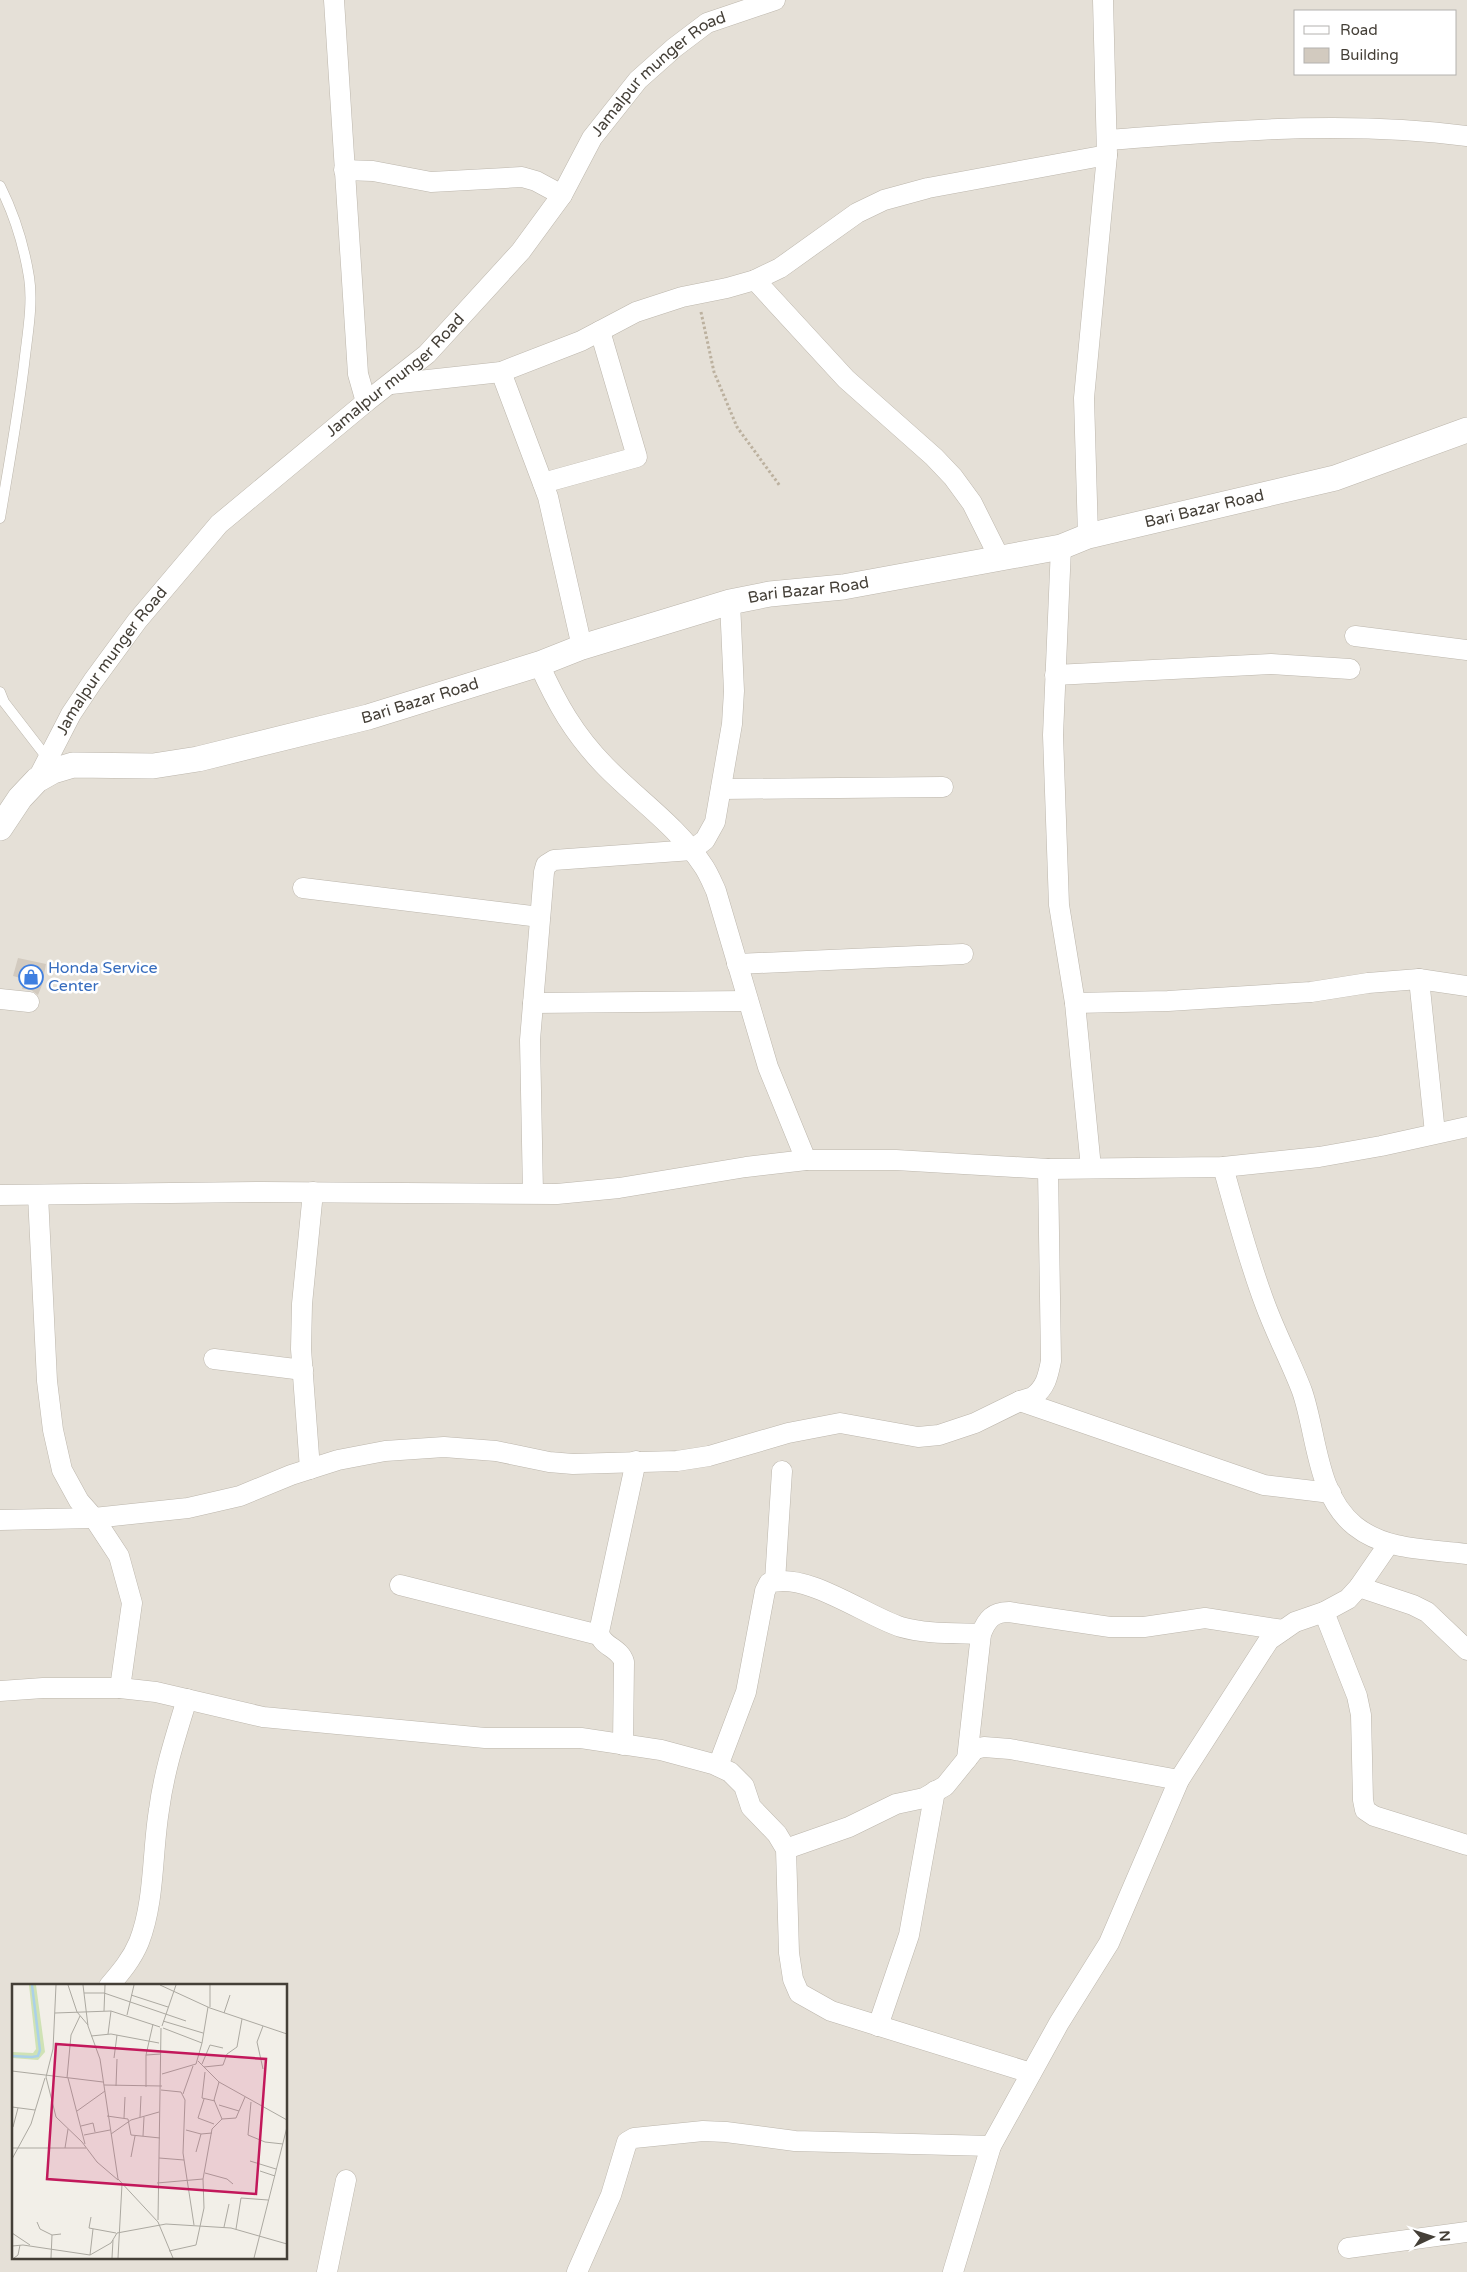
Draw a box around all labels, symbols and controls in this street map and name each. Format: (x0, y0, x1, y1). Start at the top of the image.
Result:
street label: Jamalpur munger Road (587, 7, 728, 141)
legend (1294, 10, 1457, 75)
text: Road (1340, 21, 1378, 39)
text: Building (1340, 46, 1399, 64)
street label: Jamalpur munger Road (322, 310, 469, 441)
street label: Bari Bazar Road (1143, 485, 1266, 532)
street label: Bari Bazar Road (746, 572, 871, 608)
street label: Jamalpur munger Road (52, 583, 172, 738)
street label: Bari Bazar Road (359, 673, 481, 728)
place label: Honda Service Center (48, 958, 158, 996)
shop icon: Honda Service Center (18, 964, 44, 990)
inset map (12, 1984, 288, 2260)
north arrow (1407, 2212, 1457, 2262)
text: N (1436, 2230, 1453, 2242)

